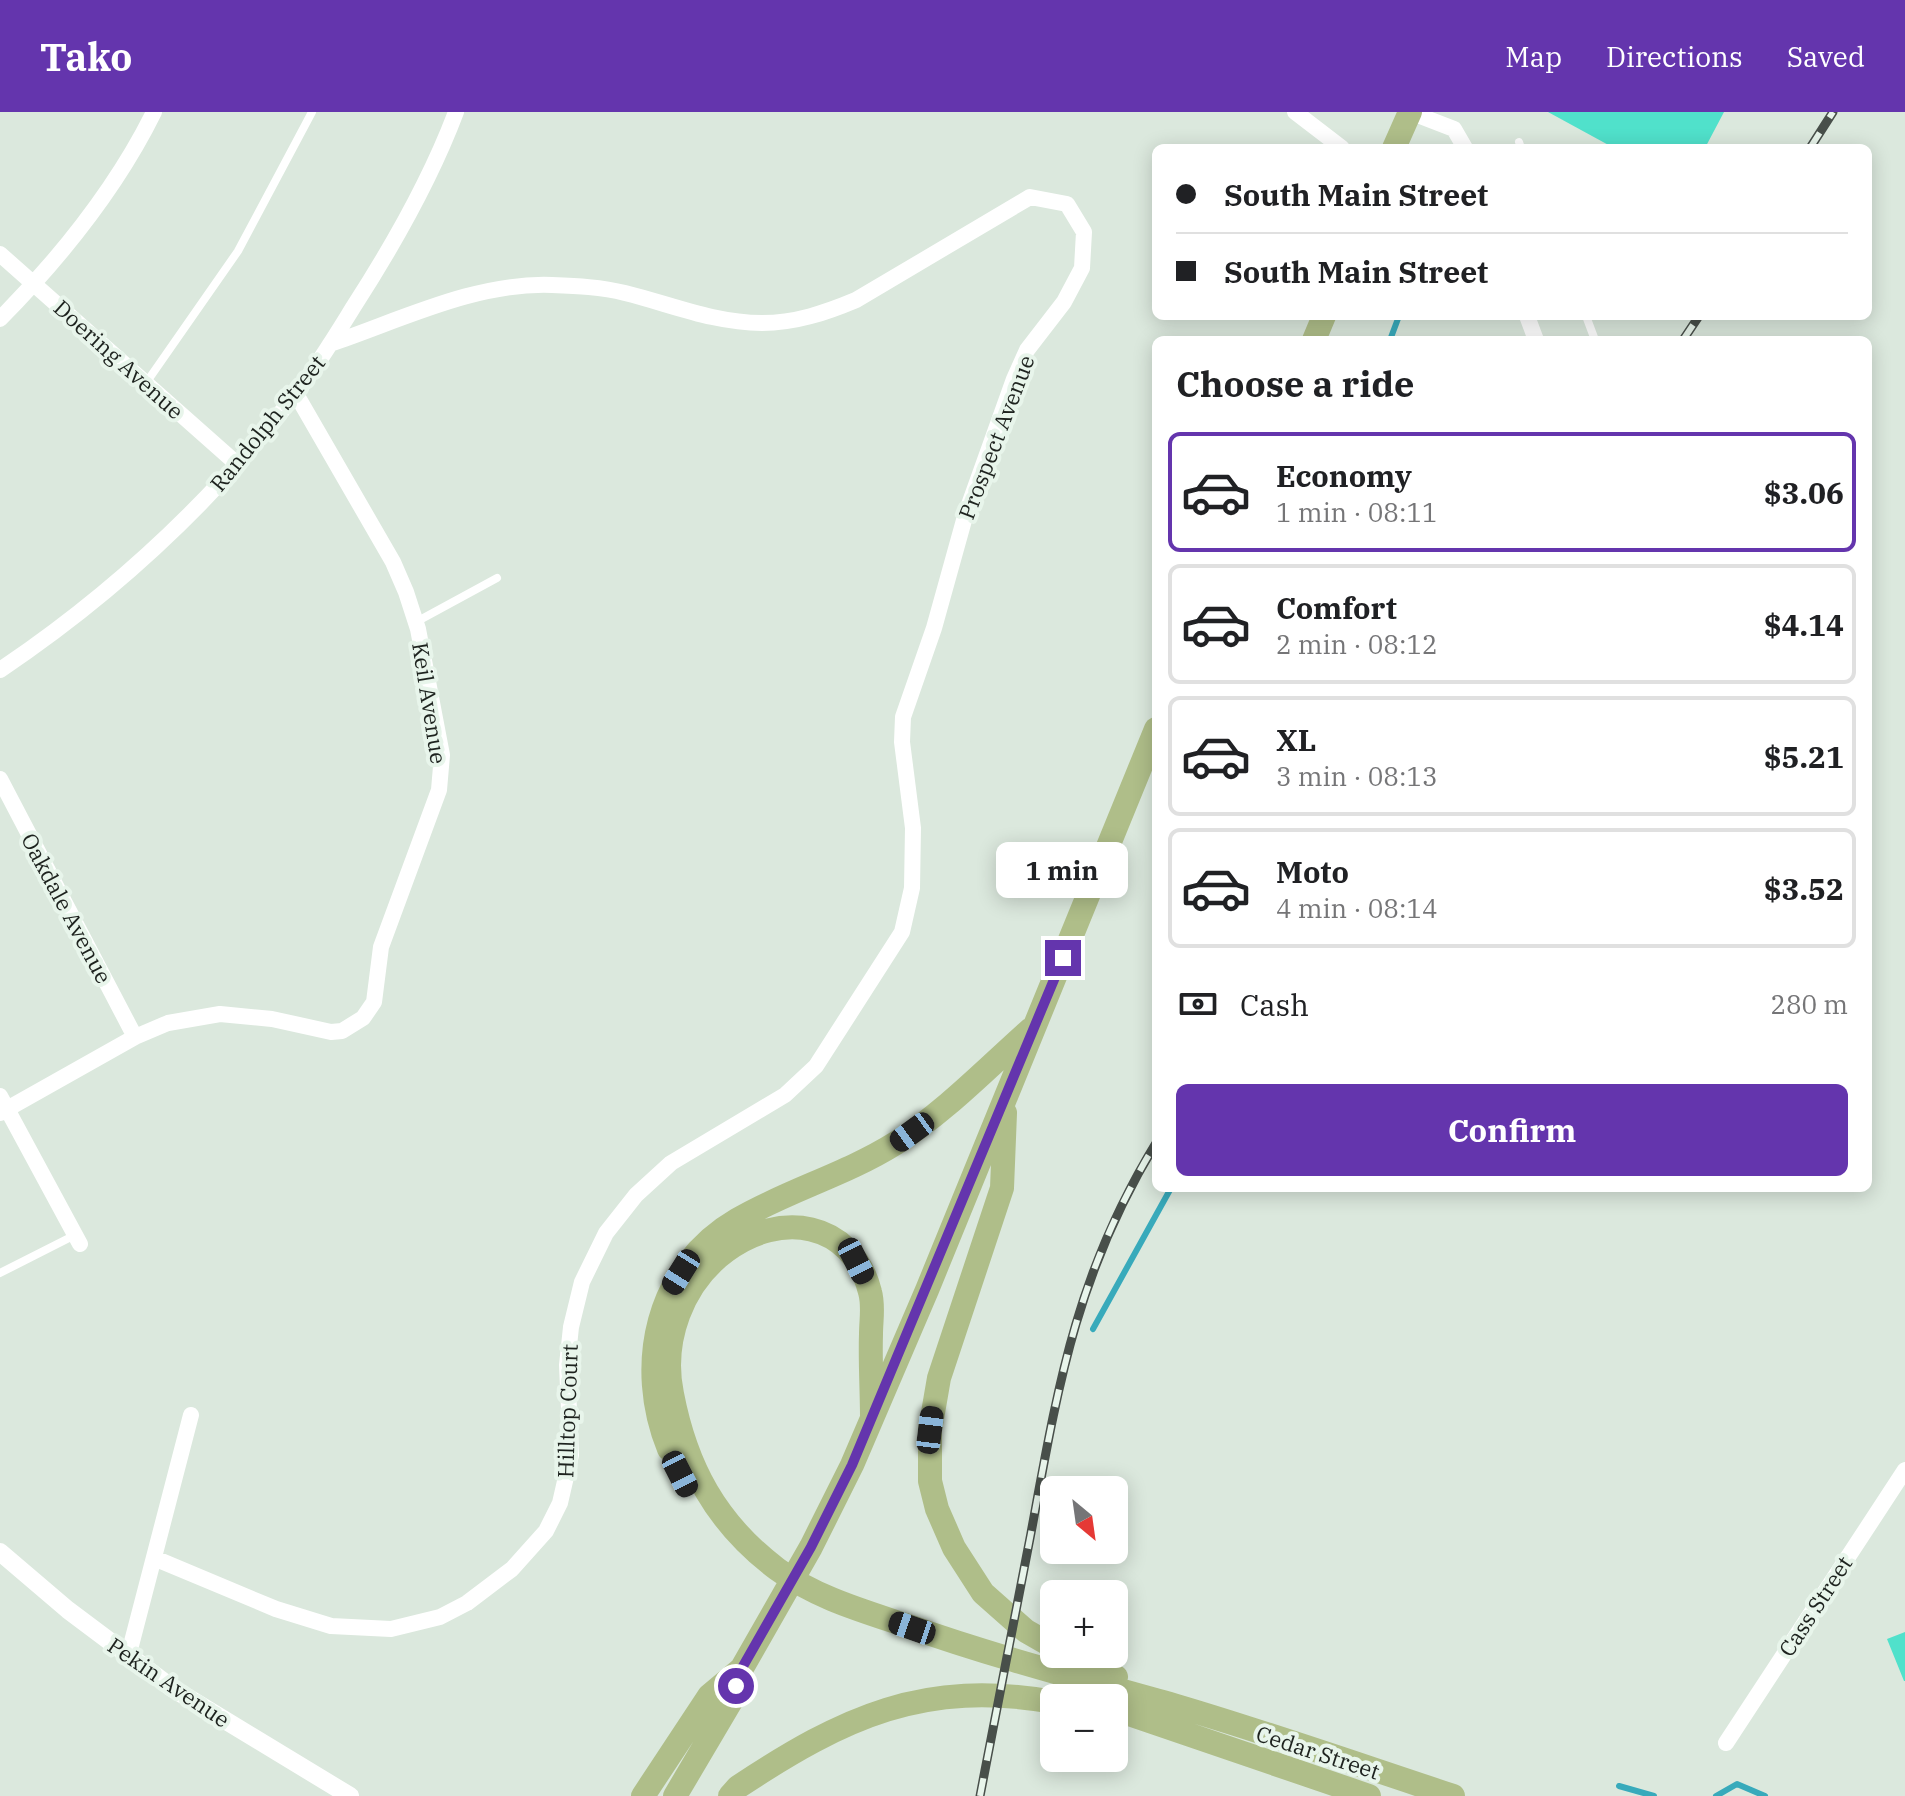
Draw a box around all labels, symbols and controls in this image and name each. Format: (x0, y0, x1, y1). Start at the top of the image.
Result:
text: Tako (40, 32, 132, 81)
text: Map (1505, 38, 1562, 75)
text: Directions (1606, 38, 1743, 75)
text: Saved (1787, 38, 1865, 75)
text: South Main Street (1224, 175, 1488, 214)
text: South Main Street (1224, 252, 1488, 291)
street label: Doering Avenue (48, 293, 190, 425)
street label: Randolph Street (203, 349, 331, 497)
street label: Prospect Avenue (951, 351, 1041, 523)
text: Choose a ride (1176, 360, 1415, 407)
icon: car (1180, 456, 1252, 528)
text: Economy (1276, 456, 1412, 495)
text: $3.06 (1764, 473, 1844, 512)
text: 1 min · 08:11 (1276, 495, 1438, 529)
icon: car (1180, 588, 1252, 660)
text: Comfort (1276, 588, 1397, 627)
text: $4.14 (1764, 605, 1844, 644)
text: 2 min · 08:12 (1276, 627, 1438, 661)
street label: Keil Avenue (406, 640, 454, 766)
icon: car (1180, 720, 1252, 792)
text: XL (1276, 720, 1316, 759)
text: $5.21 (1764, 737, 1844, 776)
text: 3 min · 08:13 (1276, 759, 1438, 793)
street label: Oakdale Avenue (15, 828, 119, 988)
callout: 1 min (997, 842, 1129, 898)
icon: car (1180, 852, 1252, 924)
text: Moto (1276, 852, 1349, 891)
text: 1 min (1026, 853, 1098, 887)
text: $3.52 (1764, 869, 1844, 908)
text: 4 min · 08:14 (1276, 891, 1438, 925)
route end (1045, 940, 1081, 976)
icon: cash (1176, 982, 1220, 1026)
text: Cash (1240, 985, 1309, 1024)
text: 280 m (1770, 987, 1848, 1021)
button: Confirm (1176, 1084, 1848, 1176)
car (886, 1108, 938, 1156)
car (834, 1234, 878, 1288)
car (658, 1245, 704, 1299)
street label: Hilltop Court (550, 1343, 584, 1478)
car (915, 1405, 945, 1455)
car (658, 1447, 702, 1501)
north arrow (1040, 1476, 1128, 1564)
map controls (1040, 1476, 1128, 1772)
street label: Cass Street (1772, 1550, 1858, 1662)
button: + (1040, 1580, 1128, 1668)
car (885, 1609, 939, 1647)
street label: Pekin Avenue (102, 1630, 236, 1734)
route start (718, 1668, 754, 1704)
button: − (1040, 1684, 1128, 1772)
street label: Cedar Street (1253, 1718, 1384, 1786)

